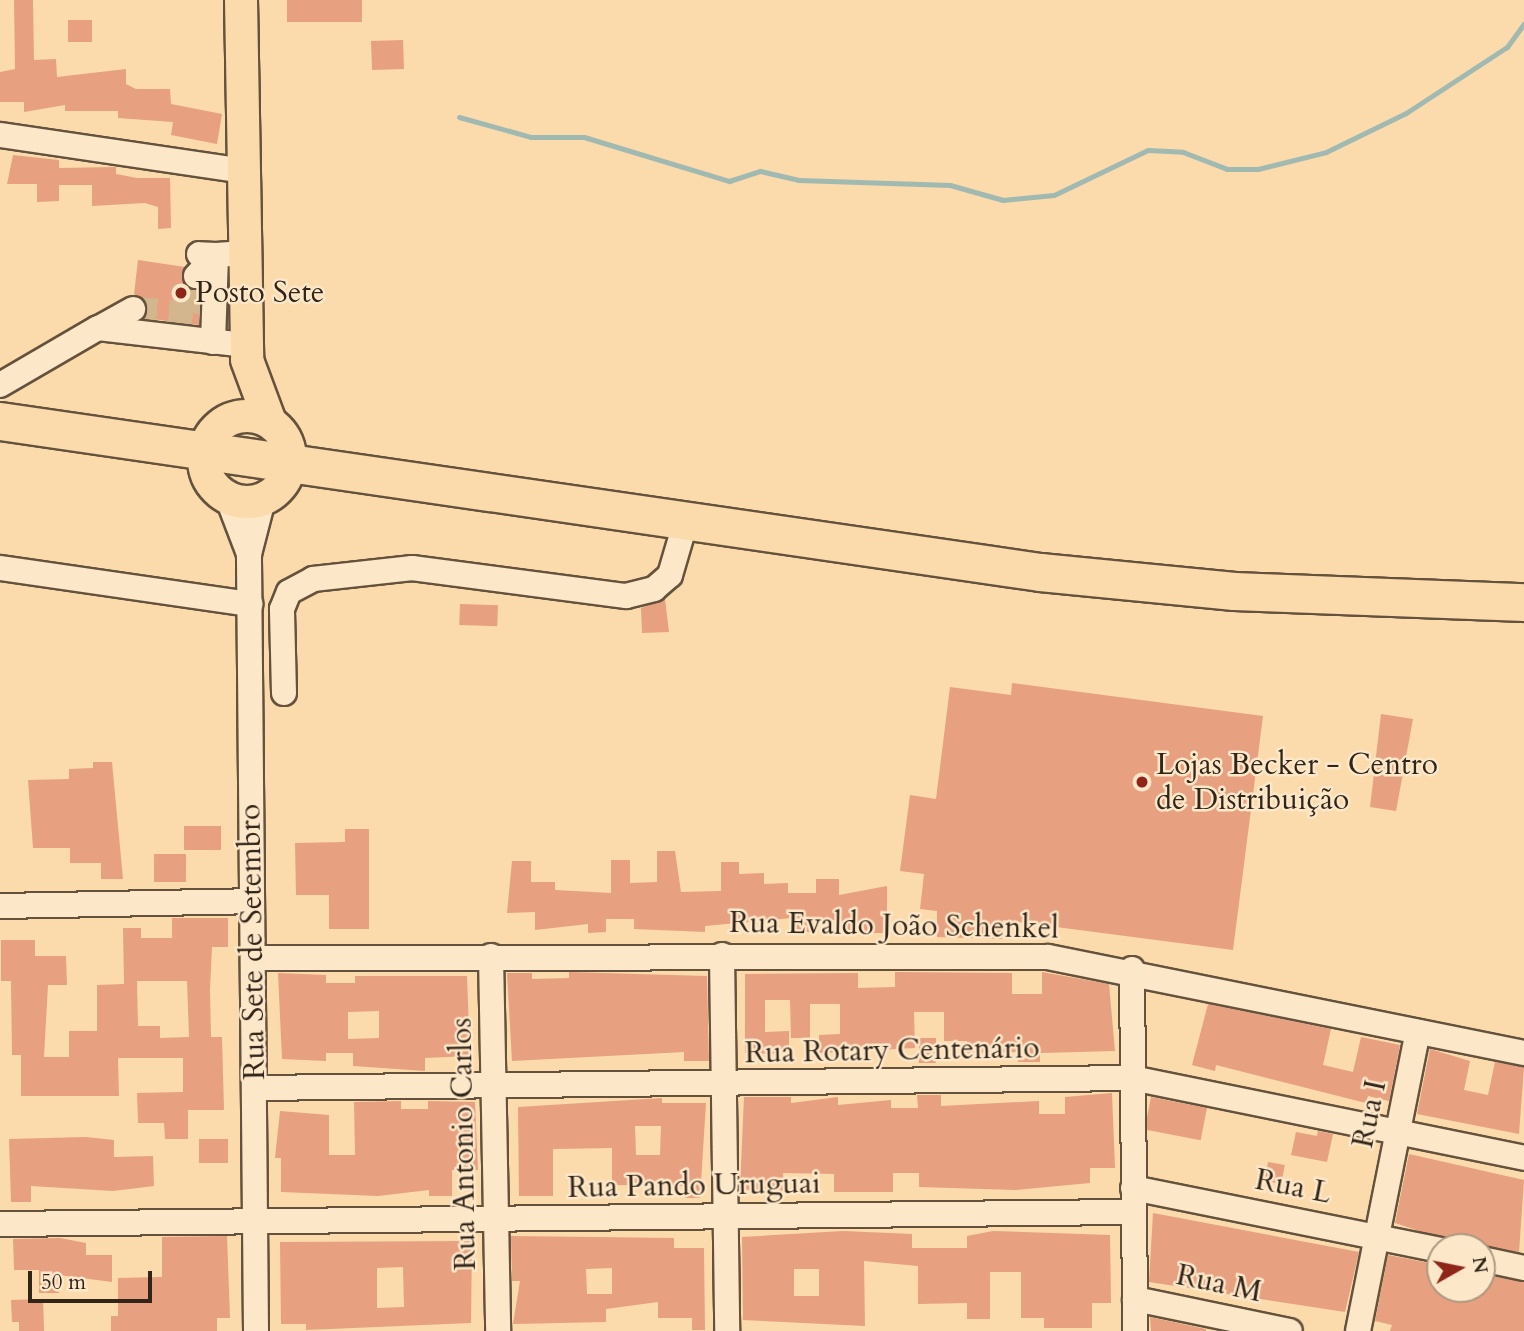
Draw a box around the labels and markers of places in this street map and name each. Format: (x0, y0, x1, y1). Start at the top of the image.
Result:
place label: Posto Sete (195, 275, 324, 311)
marker: Posto Sete (173, 285, 189, 301)
place label: Lojas Becker - Centro de Distribuição (1156, 747, 1438, 818)
marker: Lojas Becker - Centro de Distribuição (1134, 774, 1150, 790)

